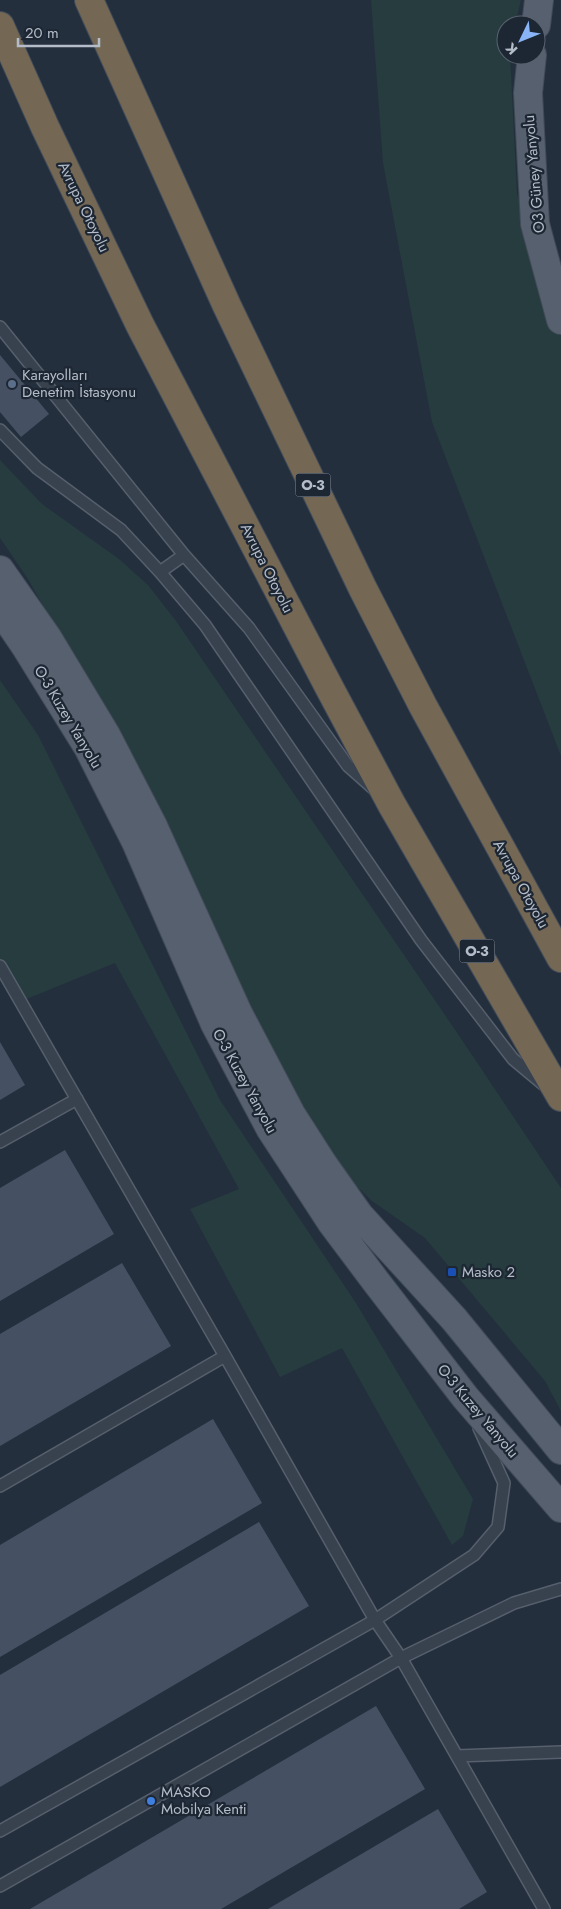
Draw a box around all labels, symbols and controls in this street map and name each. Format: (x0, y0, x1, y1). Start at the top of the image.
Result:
scale bar (18, 15, 99, 47)
north arrow (496, 15, 546, 65)
text: 20 m (25, 22, 59, 44)
text: K (501, 38, 522, 59)
street label: O3 Güney Yanyolu (518, 114, 550, 234)
street label: Avrupa Otoyolu (53, 158, 115, 256)
place label: Karayolları Denetim İstasyonu (22, 364, 136, 403)
marker: Karayolları Denetim İstasyonu (6, 378, 18, 390)
road number: O-3 (296, 474, 330, 496)
street label: Avrupa Otoyolu (235, 519, 299, 617)
street label: O-3 Kuzey Yanyolu (29, 661, 107, 773)
street label: Avrupa Otoyolu (488, 836, 554, 932)
road number: O-3 (460, 939, 494, 962)
street label: O-3 Kuzey Yanyolu (207, 1025, 283, 1137)
place label: Masko 2 (462, 1261, 515, 1283)
marker: Masko 2 (446, 1266, 458, 1278)
street label: O-3 Kuzey Yanyolu (432, 1359, 524, 1463)
place label: MASKO Mobilya Kenti (161, 1781, 247, 1820)
marker: MASKO Mobilya Kenti (145, 1795, 157, 1807)

